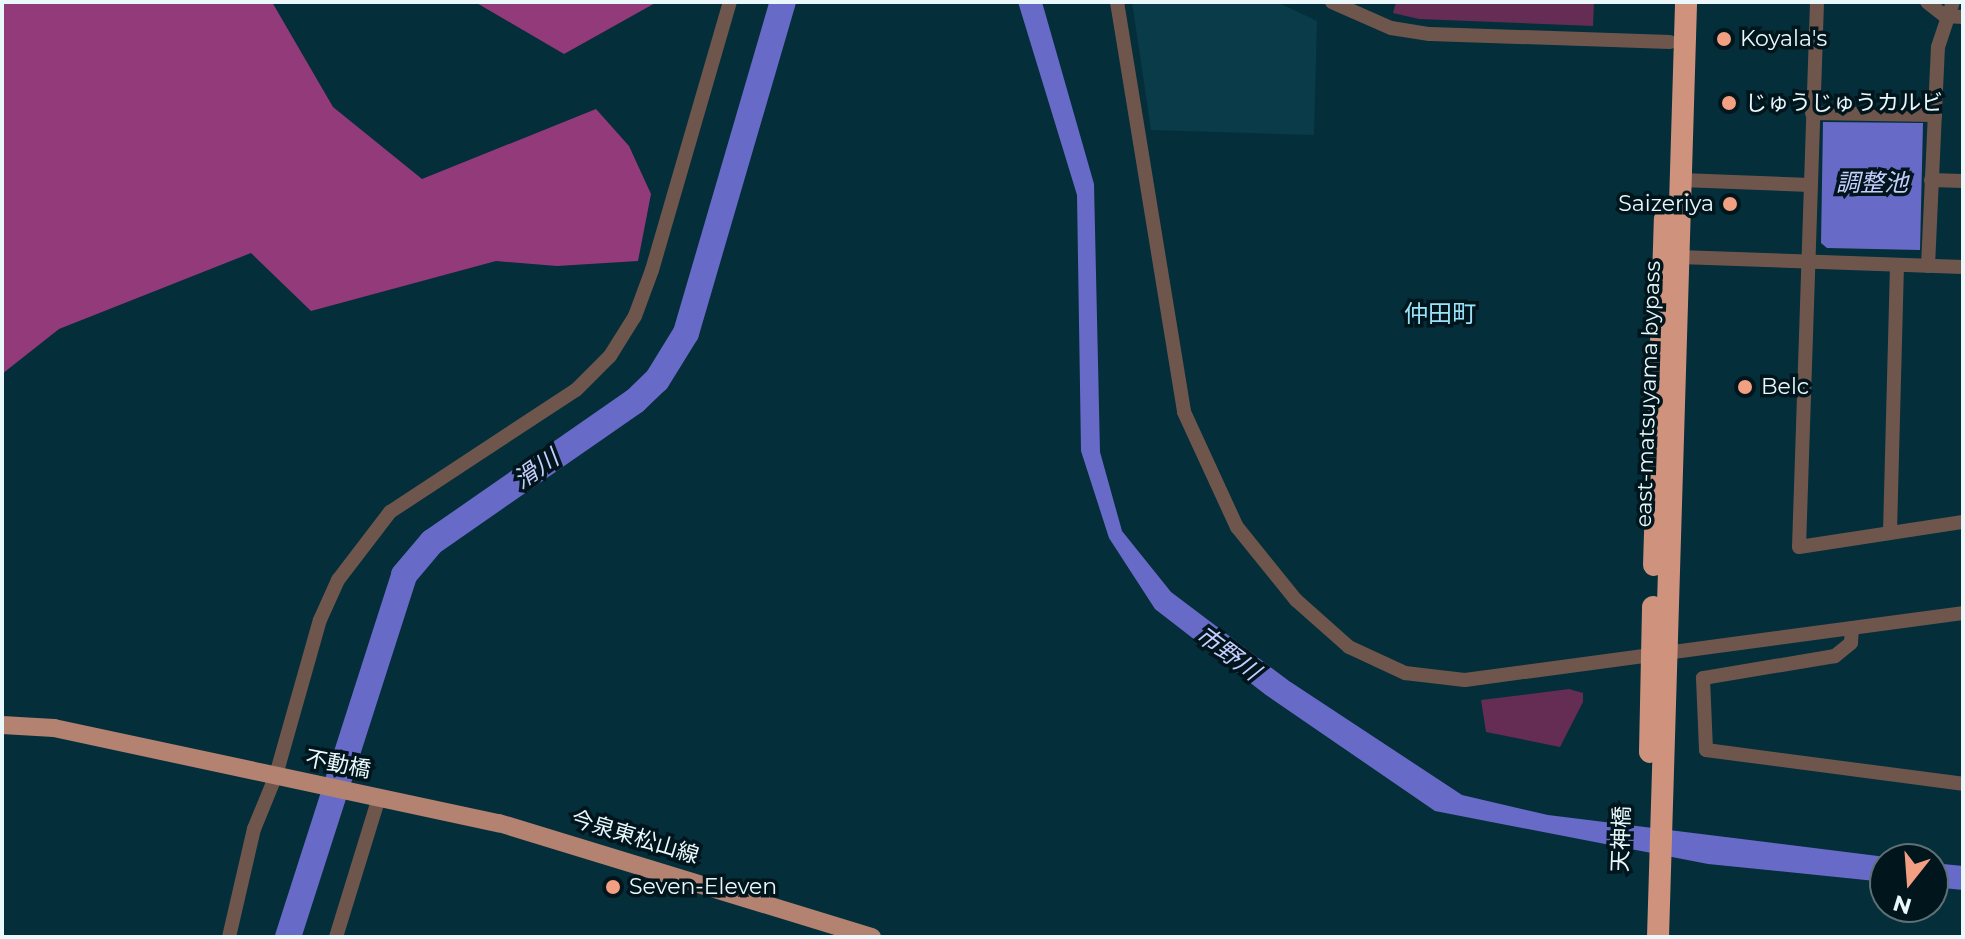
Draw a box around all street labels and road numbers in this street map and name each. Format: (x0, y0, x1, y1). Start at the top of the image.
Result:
street label: east-matsuyama bypass (1630, 260, 1666, 528)
street label: 不動橋 (303, 745, 373, 783)
street label: 今泉東松山線 (568, 805, 702, 869)
street label: 天神橋 (1607, 806, 1635, 872)

